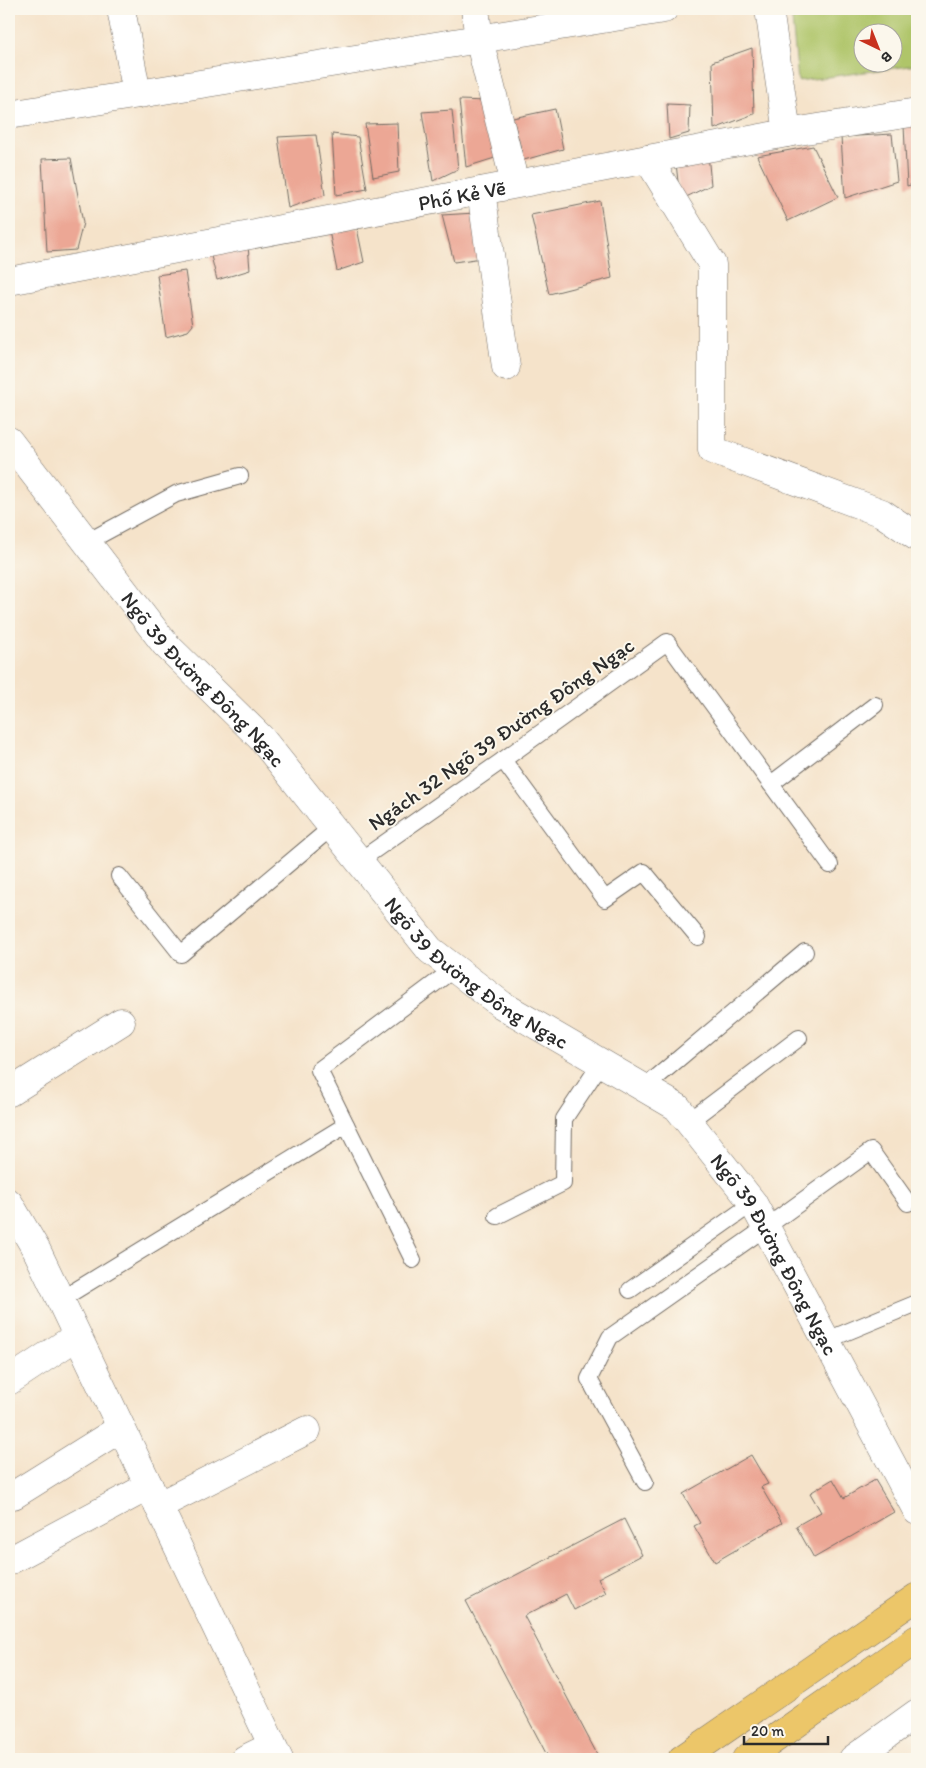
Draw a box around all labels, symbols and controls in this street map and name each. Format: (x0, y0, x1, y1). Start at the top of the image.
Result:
north arrow (854, 22, 904, 72)
text: B (877, 48, 896, 66)
street label: Phố Kẻ Vẽ (416, 174, 508, 215)
street label: Ngõ 39 Đường Đông Ngạc (117, 586, 291, 772)
street label: Ngách 32 Ngõ 39 Đường Đông Ngạc (363, 632, 639, 836)
street label: Ngõ 39 Đường Đông Ngạc (380, 892, 573, 1054)
street label: Ngõ 39 Đường Đông Ngạc (706, 1148, 844, 1359)
scale bar (744, 1713, 827, 1745)
text: 20 m (751, 1722, 785, 1740)

